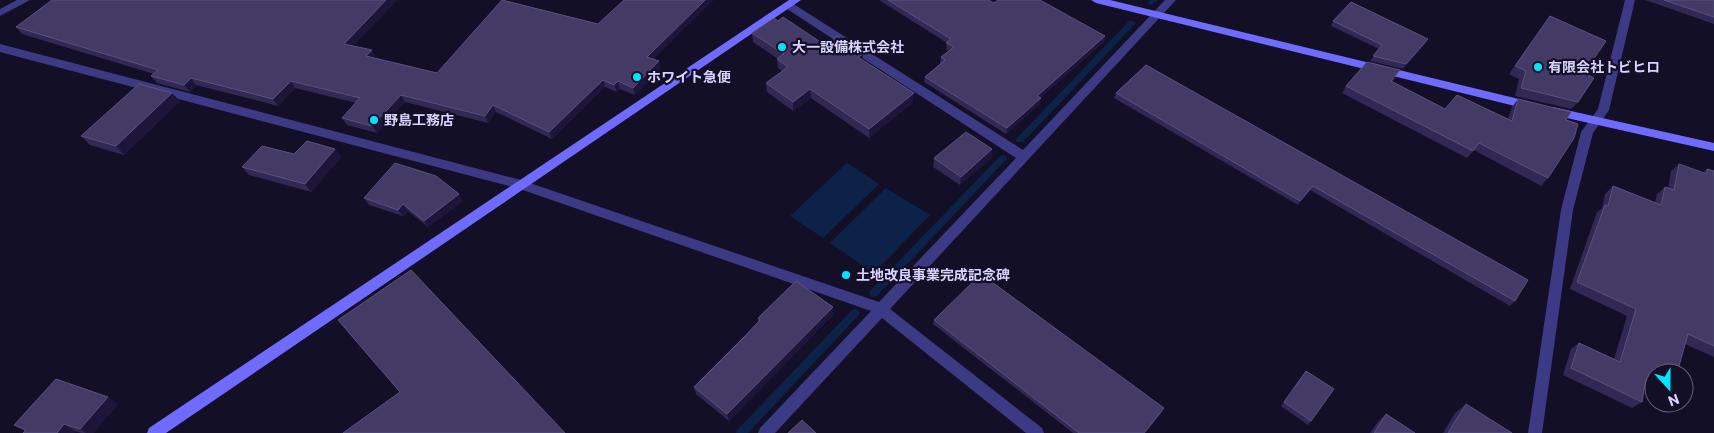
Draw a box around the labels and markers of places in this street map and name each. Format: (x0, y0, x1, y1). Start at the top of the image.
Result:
place label: 大一設備株式会社 (792, 38, 904, 55)
marker: 大一設備株式会社 (776, 41, 788, 53)
place label: 有限会社トビヒロ (1548, 58, 1660, 75)
marker: 有限会社トビヒロ (1532, 61, 1544, 73)
place label: ホワイト急便 (647, 68, 731, 85)
marker: ホワイト急便 (631, 71, 643, 83)
place label: 野島工務店 (384, 111, 454, 128)
marker: 野島工務店 (368, 114, 380, 126)
place label: 土地改良事業完成記念碑 (856, 266, 1010, 283)
marker: 土地改良事業完成記念碑 (840, 269, 852, 281)

